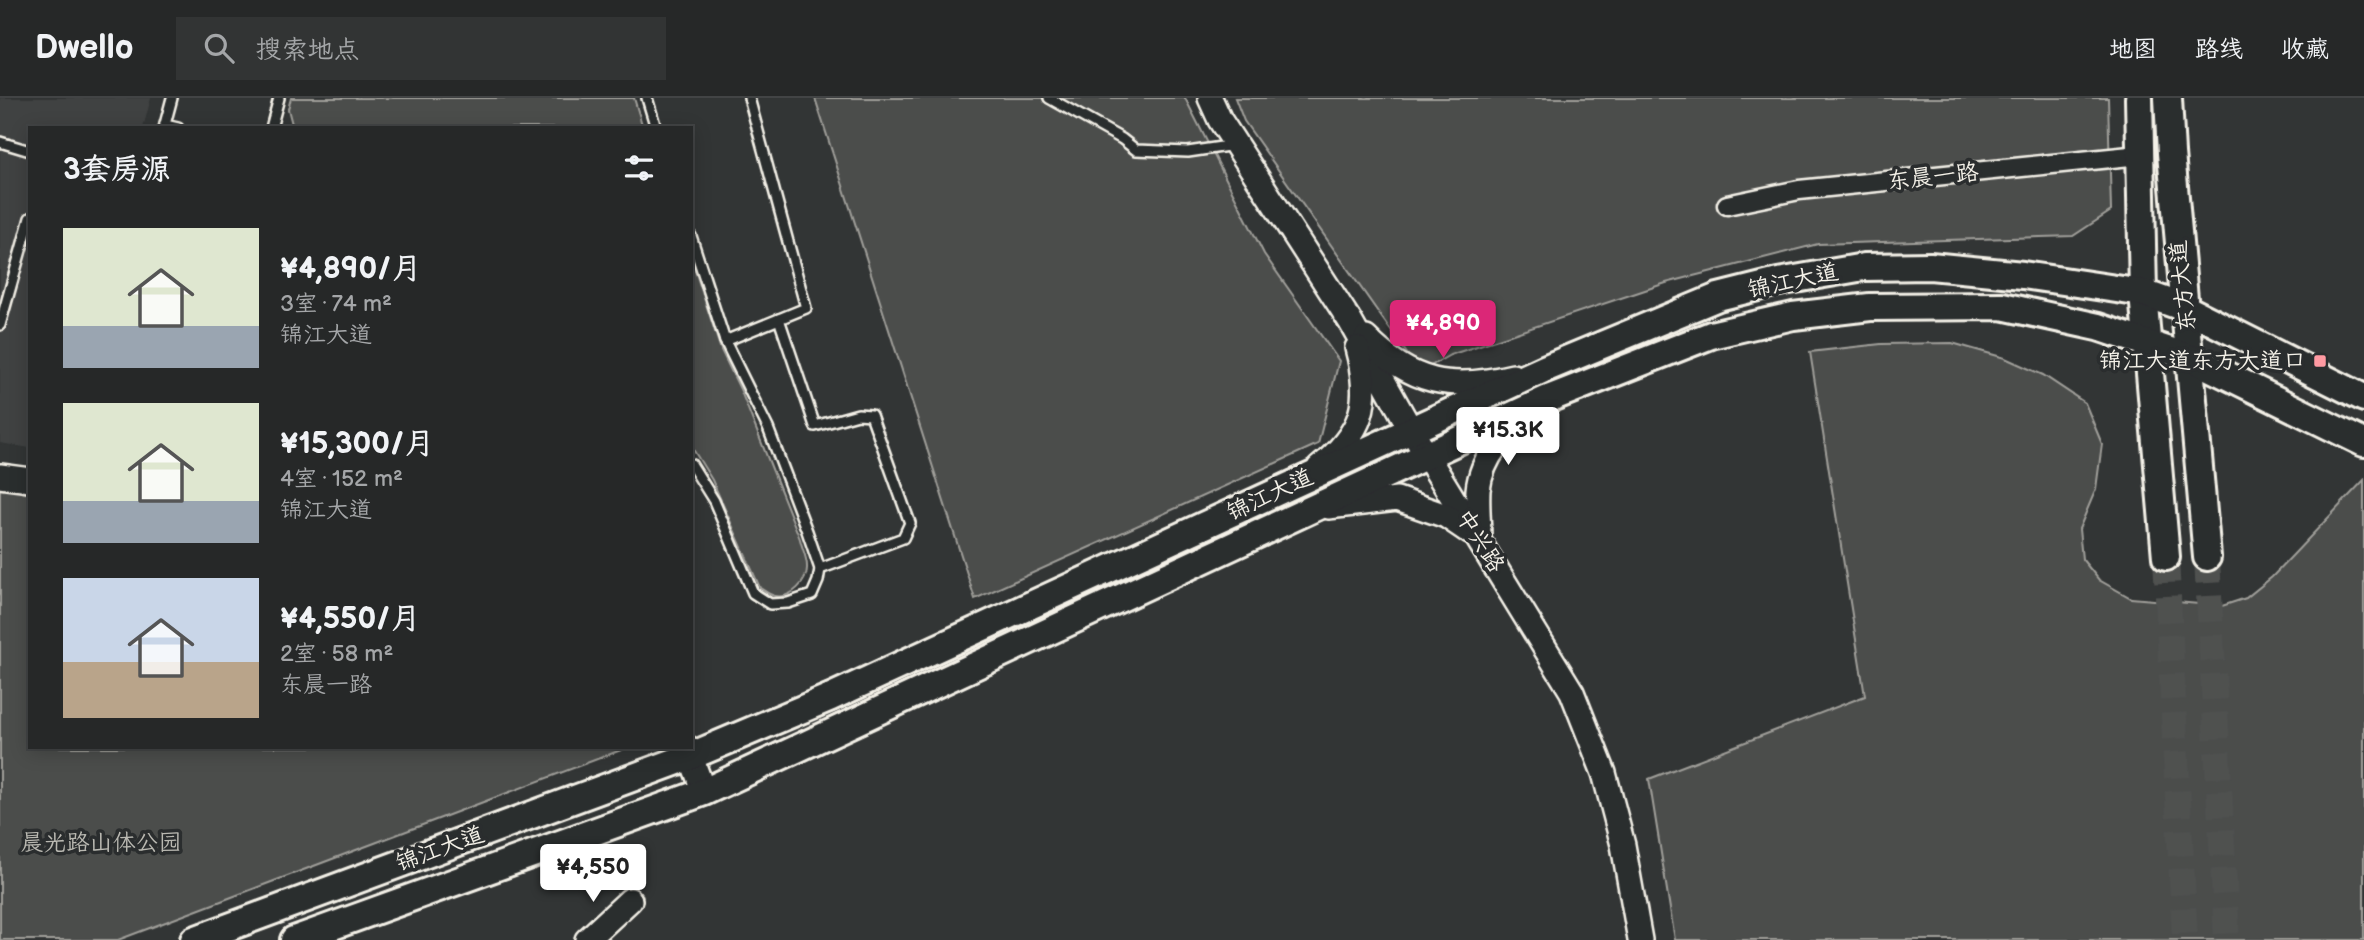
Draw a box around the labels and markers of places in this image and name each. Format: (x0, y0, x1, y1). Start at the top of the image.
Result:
pin: ¥4,890 (1386, 300, 1500, 360)
place label: 锦江大道东方大道口 (2099, 347, 2306, 375)
marker: 锦江大道东方大道口 (2312, 353, 2328, 369)
pin: ¥15.3K (1451, 408, 1565, 467)
pin: ¥4,550 (536, 844, 650, 904)

